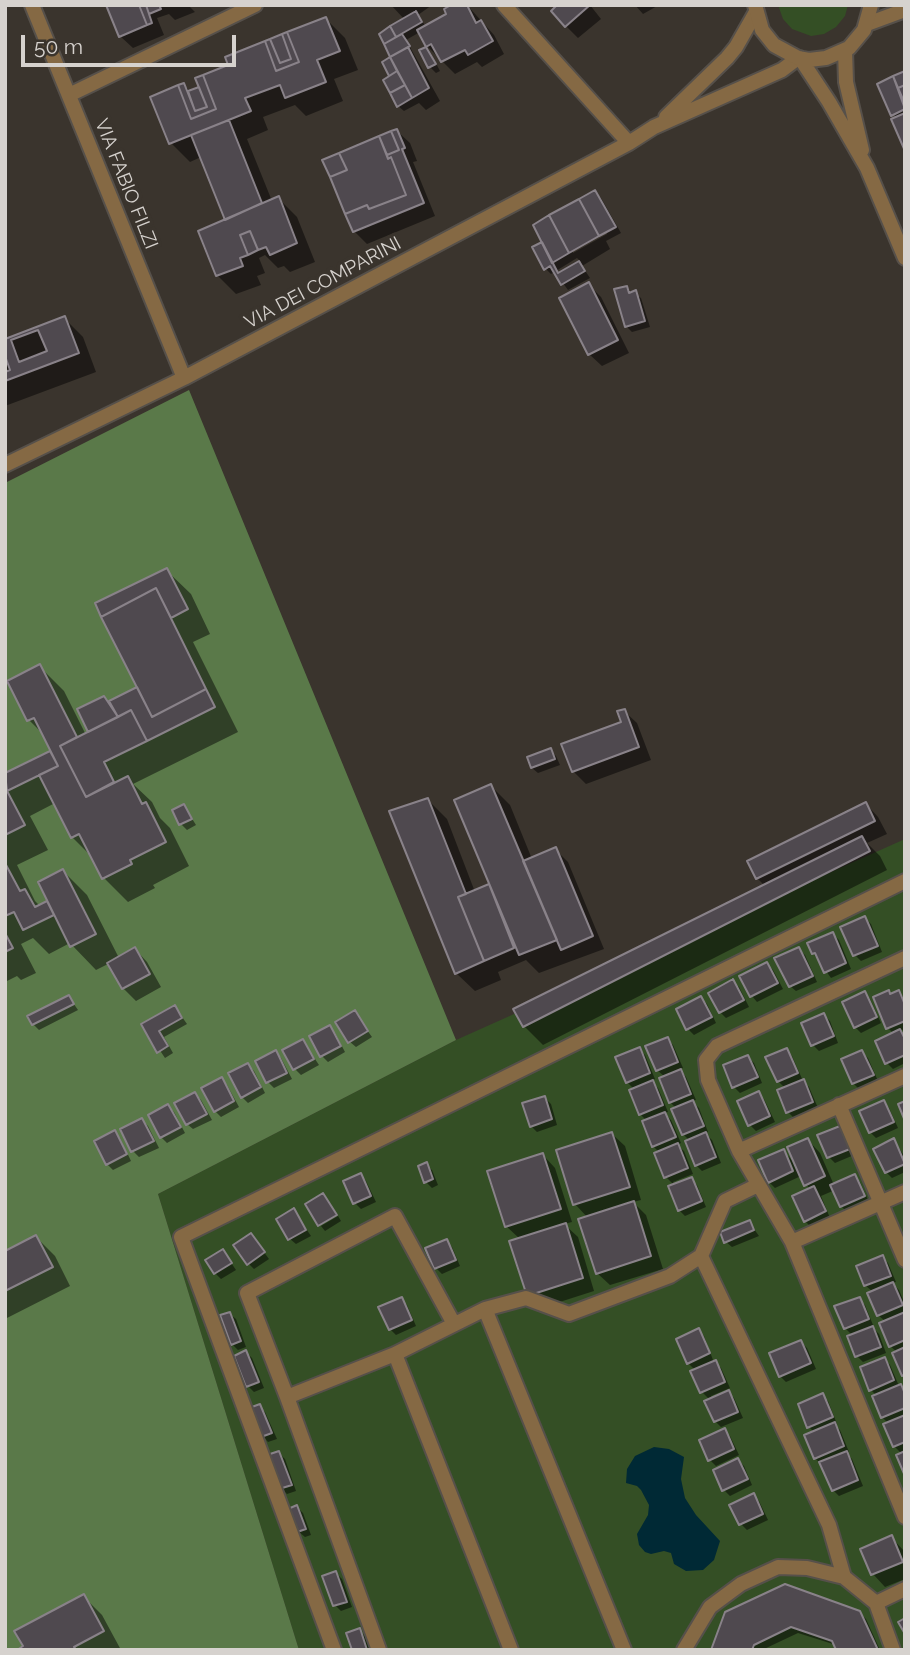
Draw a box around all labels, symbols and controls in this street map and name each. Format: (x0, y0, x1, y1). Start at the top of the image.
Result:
scale bar (24, 21, 240, 65)
text: 50 m (34, 34, 83, 59)
street label: VIA FABIO FILZI (90, 116, 162, 252)
street label: VIA DEI COMPARINI (241, 232, 405, 334)

